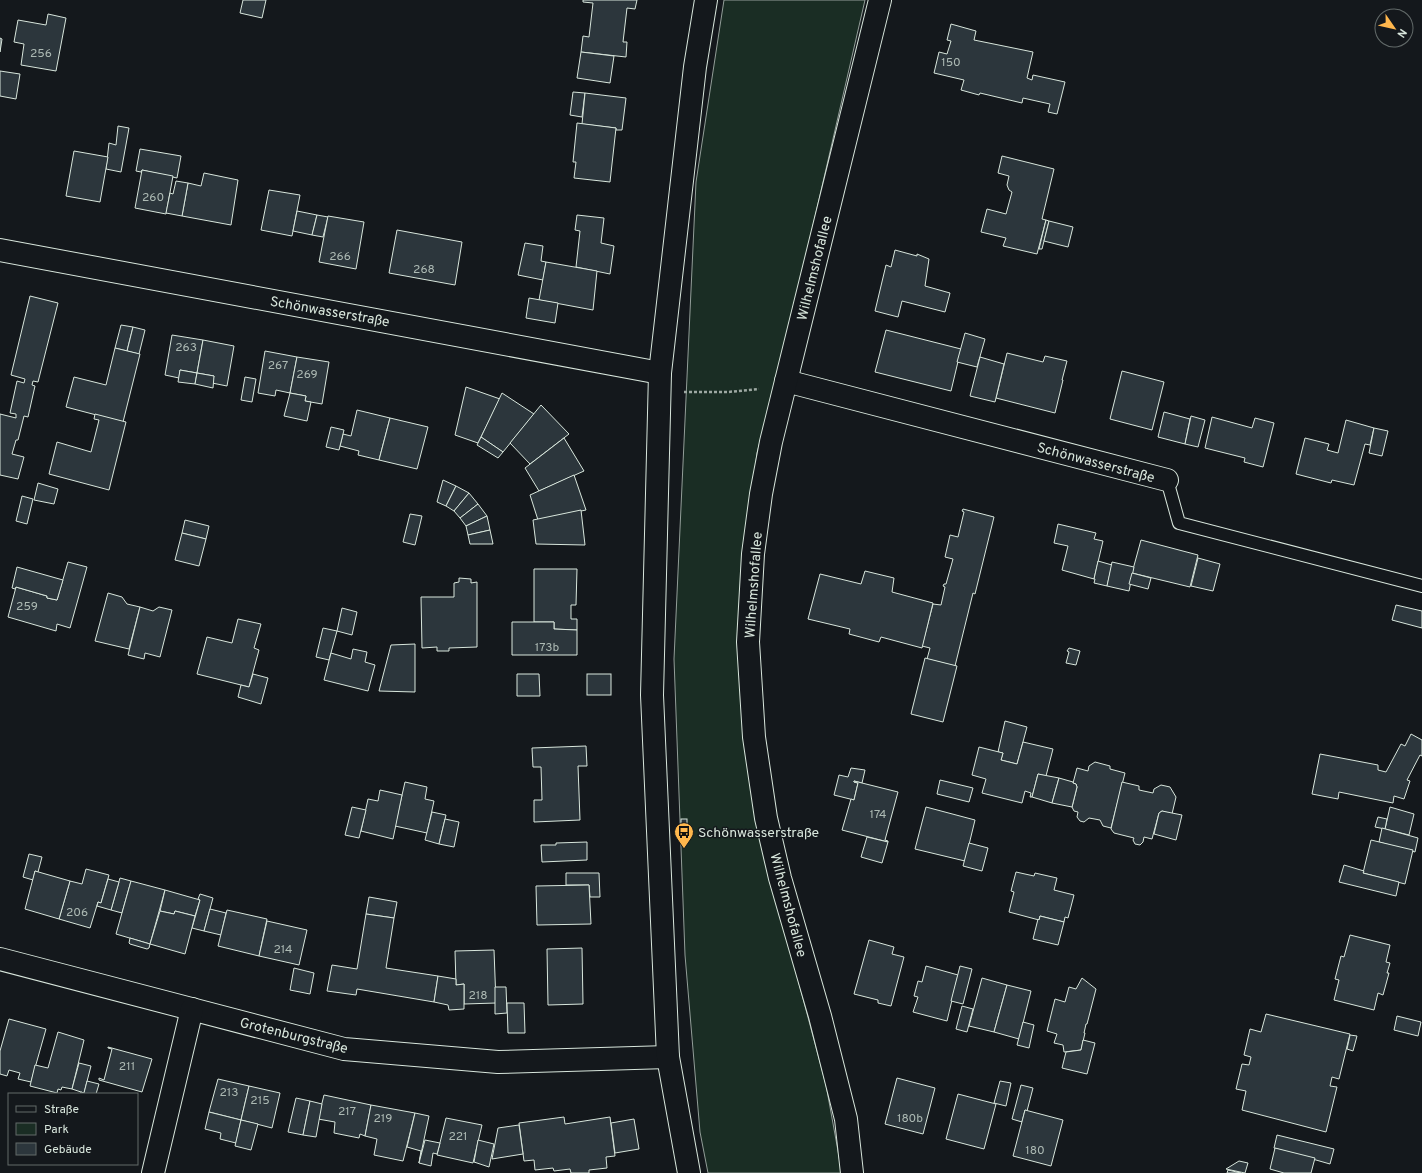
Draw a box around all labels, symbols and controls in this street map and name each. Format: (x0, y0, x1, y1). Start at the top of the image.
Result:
north arrow (1374, 8, 1414, 48)
text: N (1393, 26, 1409, 40)
house number: 256 (30, 46, 52, 62)
house number: 150 (941, 55, 961, 71)
house number: 260 (142, 190, 164, 206)
street label: Wilhelmshofallee (794, 214, 837, 322)
house number: 266 (329, 249, 351, 265)
house number: 268 (413, 262, 435, 278)
street label: Schönwasserstraße (269, 294, 391, 331)
house number: 263 (175, 340, 197, 356)
house number: 267 (268, 358, 288, 374)
house number: 269 (296, 367, 318, 383)
street label: Schönwasserstraße (1035, 440, 1156, 487)
street label: Wilhelmshofallee (742, 531, 767, 639)
house number: 259 (16, 599, 38, 615)
house number: 173b (535, 640, 559, 656)
house number: 174 (870, 807, 886, 823)
bus stop icon: Schönwasserstraße (673, 821, 695, 849)
place label: Schönwasserstraße (698, 825, 819, 842)
street label: Wilhelmshofallee (765, 851, 810, 959)
house number: 206 (66, 905, 88, 921)
house number: 214 (273, 942, 293, 958)
house number: 218 (468, 988, 488, 1004)
street label: Grotenburgstraße (238, 1015, 349, 1058)
house number: 211 (119, 1059, 135, 1075)
house number: 213 (219, 1085, 239, 1101)
legend (8, 1093, 138, 1165)
house number: 215 (250, 1093, 270, 1109)
text: Straße (44, 1102, 79, 1118)
house number: 217 (338, 1104, 356, 1120)
house number: 219 (374, 1111, 392, 1127)
house number: 180b (897, 1111, 923, 1127)
text: Park (44, 1122, 69, 1138)
house number: 221 (448, 1129, 468, 1145)
text: Gebäude (44, 1142, 92, 1158)
house number: 180 (1025, 1143, 1045, 1159)

